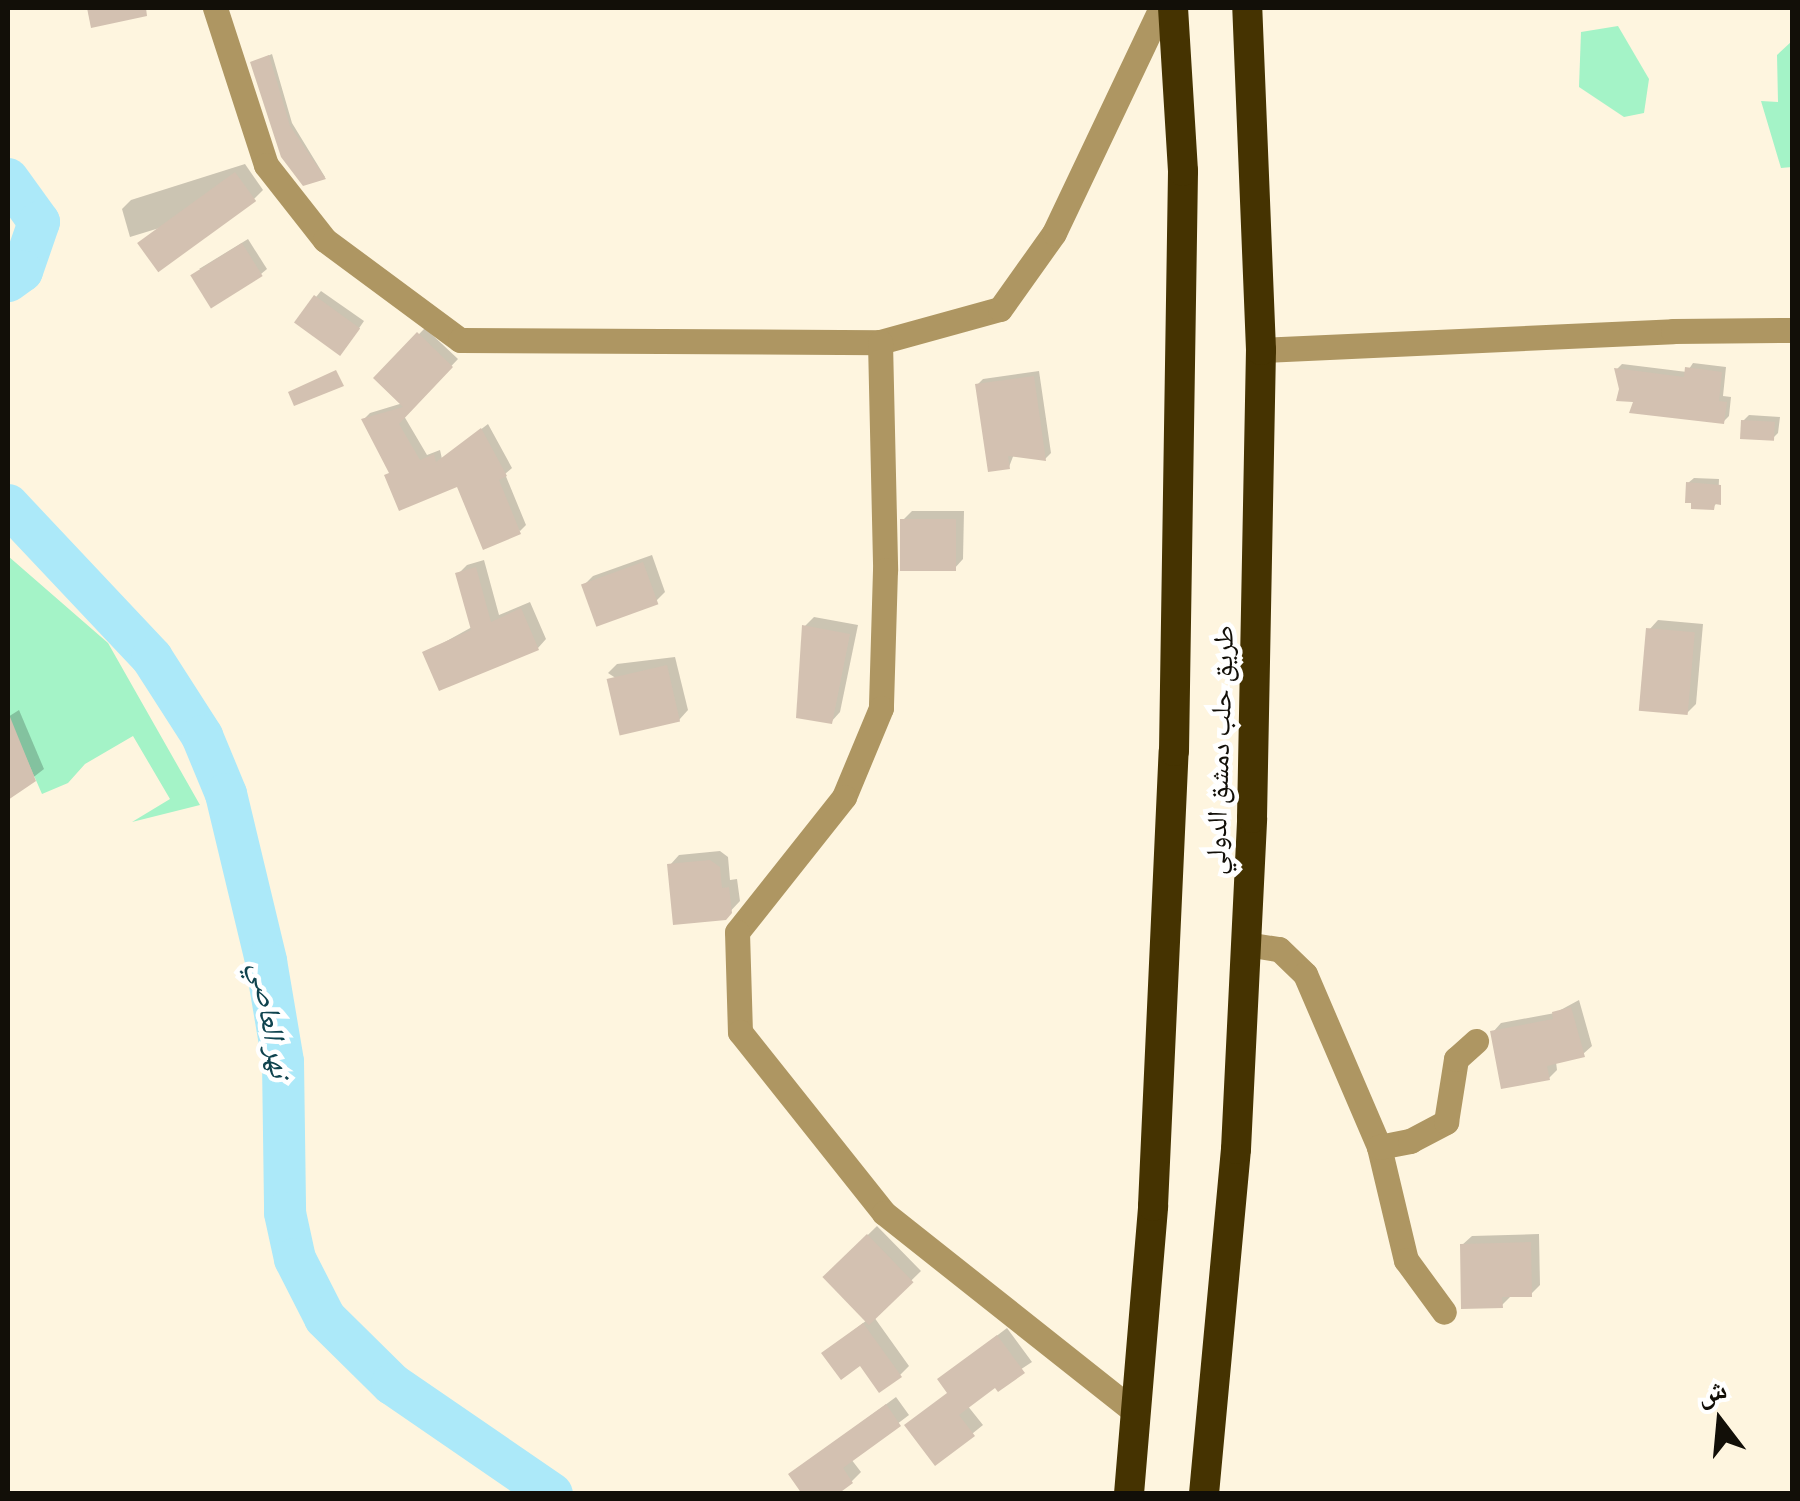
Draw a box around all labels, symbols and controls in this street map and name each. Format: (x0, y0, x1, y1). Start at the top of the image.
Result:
street label: طريق حلب دمشق الدولي (1199, 625, 1241, 875)
water label: نهر العاصي (243, 960, 299, 1080)
north arrow (1670, 1371, 1770, 1471)
text: ش (1693, 1372, 1730, 1412)

